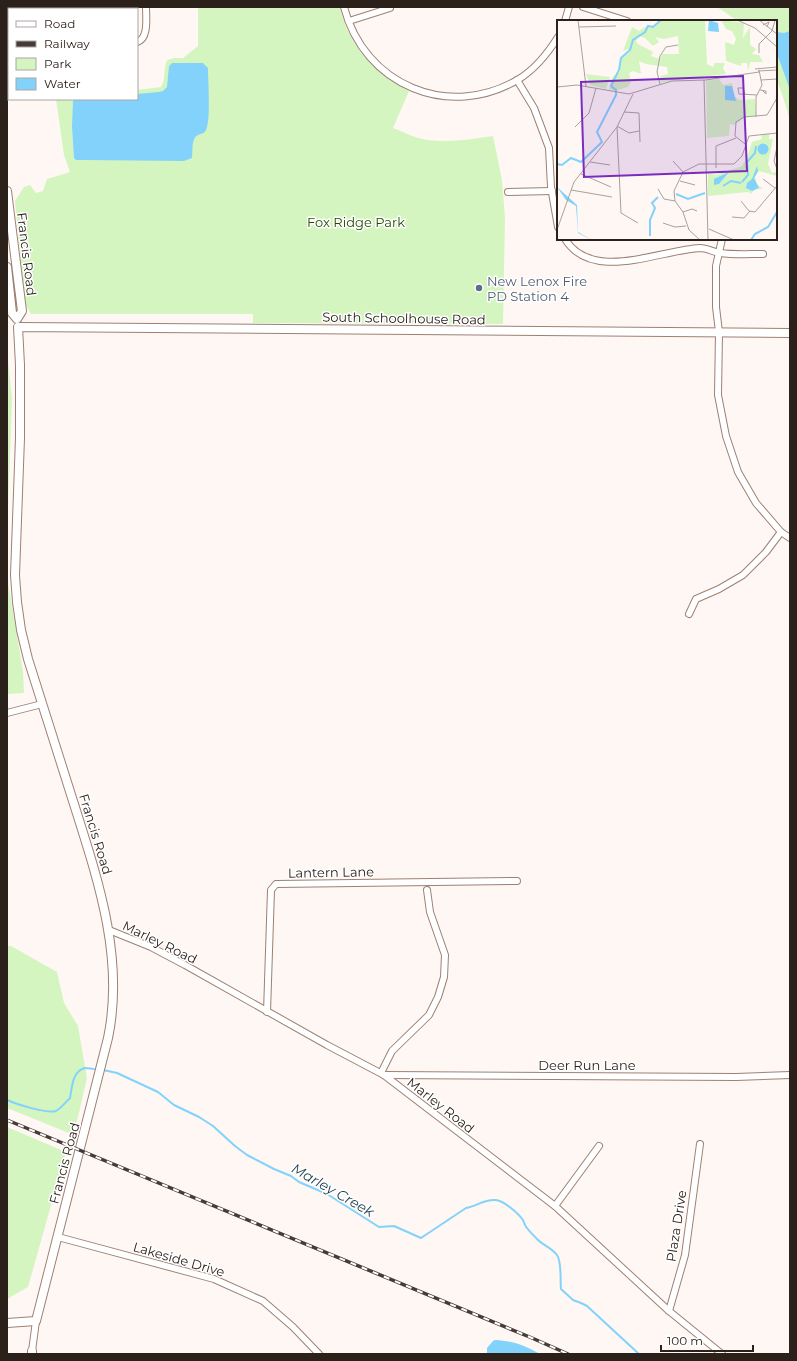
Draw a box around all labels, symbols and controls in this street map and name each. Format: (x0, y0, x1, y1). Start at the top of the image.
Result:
legend (8, 8, 138, 100)
text: Road (44, 16, 75, 31)
inset map (557, 20, 777, 240)
text: Railway (44, 36, 90, 51)
text: Park (44, 56, 72, 71)
text: Water (44, 76, 81, 91)
street label: Francis Road (14, 211, 40, 297)
park label: Fox Ridge Park (307, 214, 405, 230)
place label: New Lenox Fire PD Station 4 (487, 273, 587, 304)
marker: New Lenox Fire PD Station 4 (474, 283, 484, 293)
street label: South Schoolhouse Road (322, 309, 486, 327)
street label: Francis Road (76, 792, 116, 876)
street label: Lantern Lane (288, 863, 374, 881)
street label: Marley Road (120, 917, 200, 967)
street label: Deer Run Lane (538, 1057, 636, 1073)
street label: Marley Road (404, 1074, 478, 1136)
street label: Francis Road (45, 1121, 83, 1205)
water label: Marley Creek (288, 1159, 378, 1221)
street label: Plaza Drive (662, 1189, 690, 1263)
street label: Lakeside Drive (131, 1238, 227, 1280)
scale bar (661, 1327, 753, 1353)
text: 100 m (667, 1333, 703, 1348)

